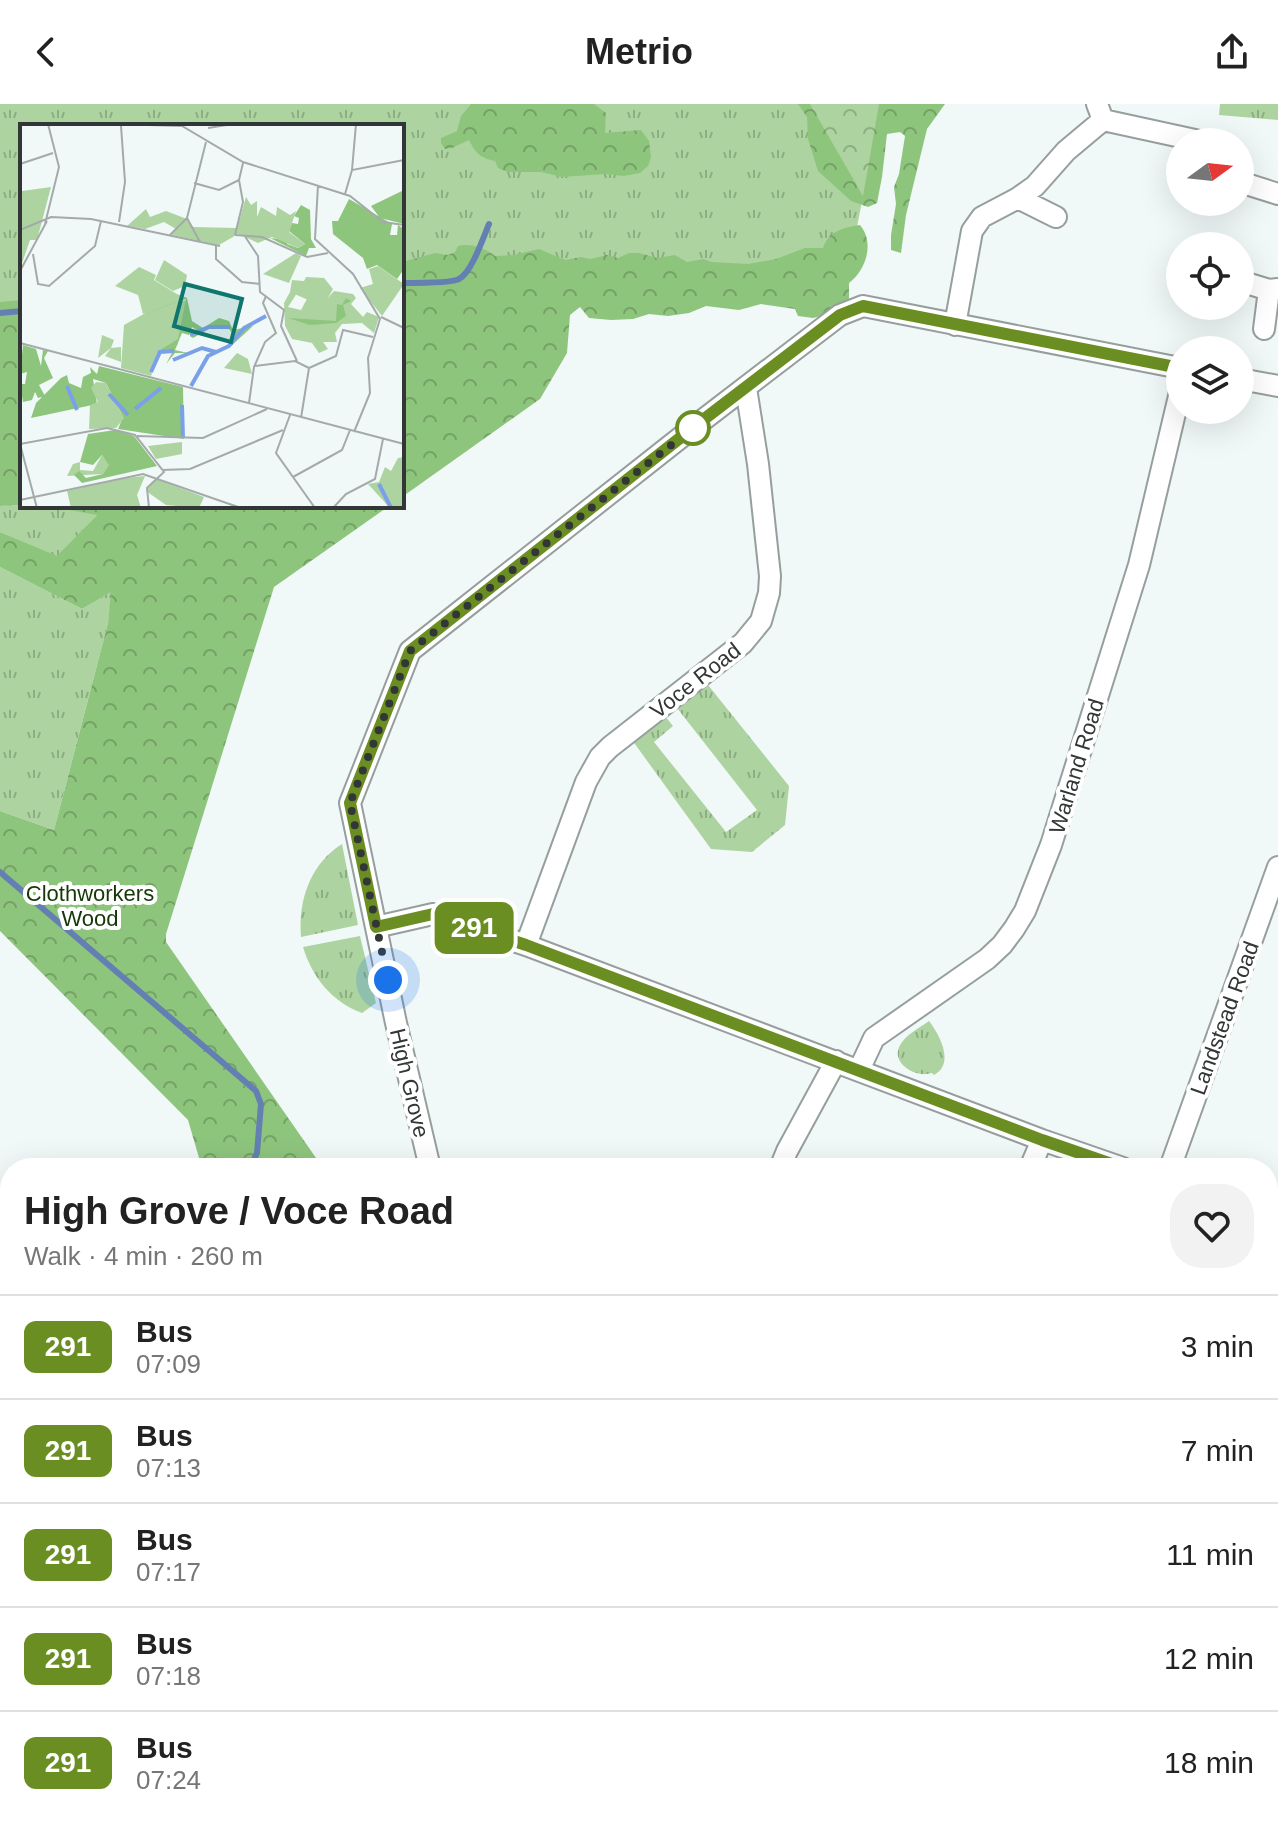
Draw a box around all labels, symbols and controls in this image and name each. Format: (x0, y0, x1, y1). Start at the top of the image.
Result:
icon: back (24, 30, 68, 74)
icon: share (1210, 30, 1254, 74)
text: Metrio (585, 31, 693, 72)
inset map (20, 124, 404, 508)
north arrow (1166, 128, 1254, 216)
map controls (1166, 128, 1254, 424)
button: locate (1166, 232, 1254, 320)
button: layers (1166, 336, 1254, 424)
unlabelled marker (676, 411, 710, 445)
street label: Voce Road (645, 637, 745, 723)
street label: Warland Road (1044, 696, 1109, 837)
park label: Clothworkers Wood (26, 881, 154, 931)
line badge: 291 (428, 902, 520, 954)
text: 291 (451, 912, 497, 943)
street label: Landstead Road (1185, 938, 1264, 1098)
your location (368, 960, 408, 1000)
street label: High Grove (385, 1026, 434, 1140)
button: heart (1170, 1184, 1254, 1268)
text: High Grove / Voce Road (24, 1190, 454, 1232)
text: Walk · 4 min · 260 m (24, 1241, 263, 1271)
text: Bus (136, 1315, 193, 1348)
text: 3 min (1181, 1330, 1254, 1363)
text: 291 (45, 1331, 91, 1362)
text: 07:09 (136, 1349, 201, 1379)
text: Bus (136, 1419, 193, 1452)
text: 7 min (1181, 1434, 1254, 1467)
text: 291 (45, 1435, 91, 1466)
text: 07:13 (136, 1453, 201, 1483)
text: Bus (136, 1523, 193, 1556)
text: 11 min (1166, 1538, 1254, 1571)
text: 291 (45, 1539, 91, 1570)
text: 07:17 (136, 1557, 201, 1587)
text: Bus (136, 1627, 193, 1660)
text: 12 min (1164, 1642, 1254, 1675)
text: 291 (45, 1643, 91, 1674)
text: 07:18 (136, 1661, 201, 1691)
text: Bus (136, 1731, 193, 1764)
text: 18 min (1164, 1746, 1254, 1779)
text: 291 (45, 1747, 91, 1778)
text: 07:24 (136, 1765, 201, 1795)

